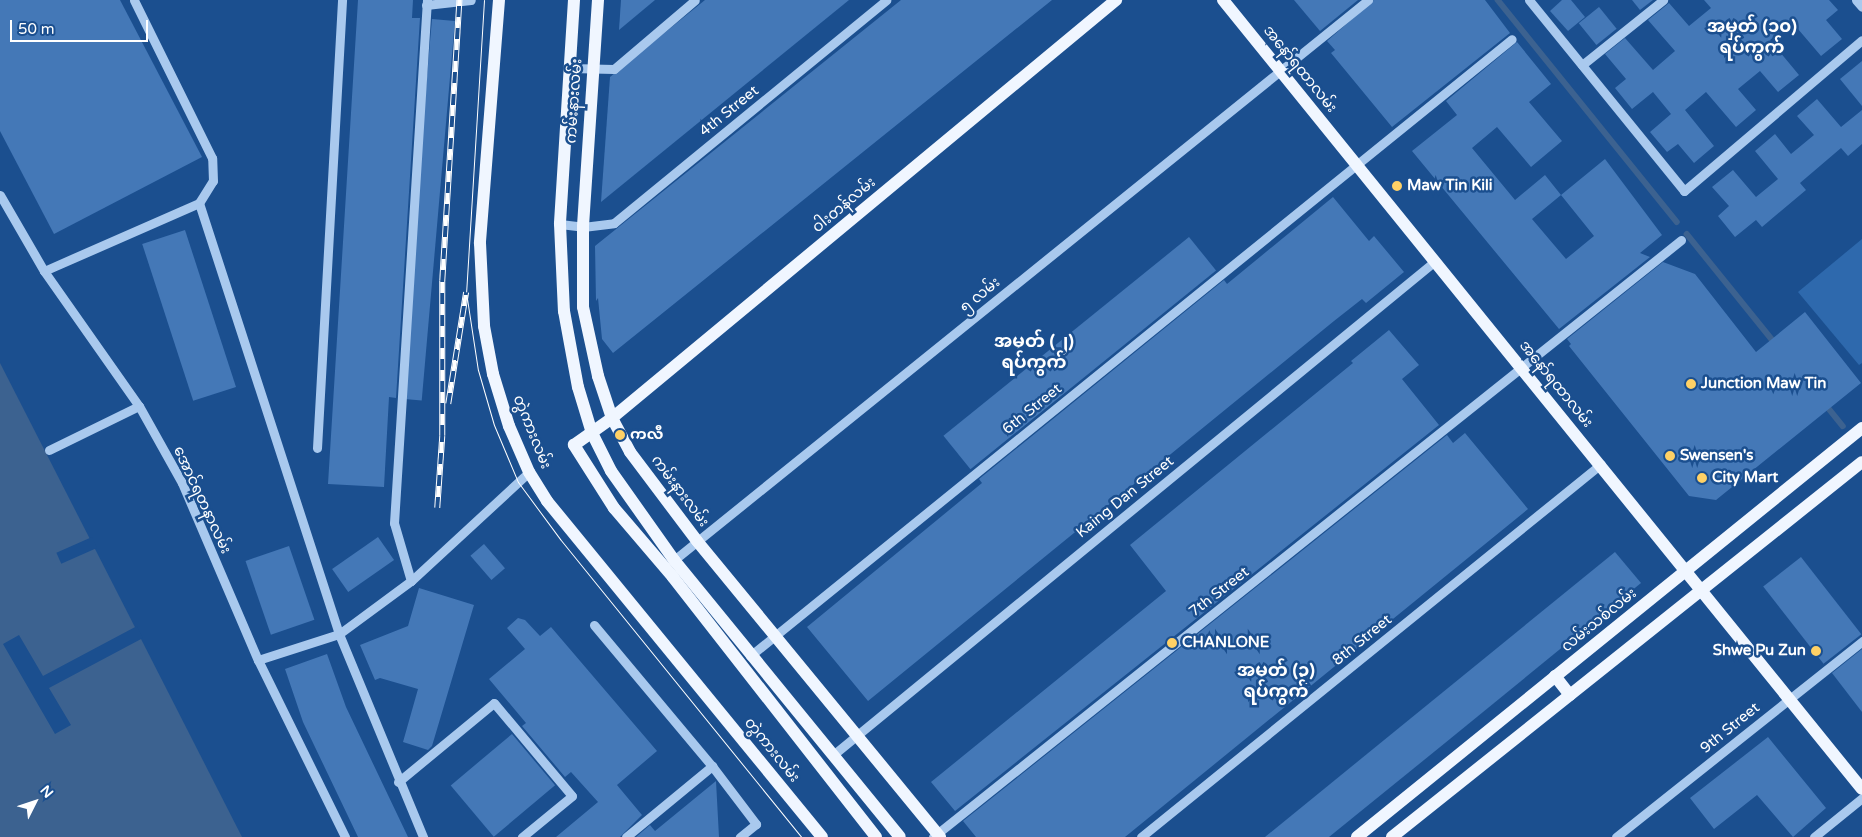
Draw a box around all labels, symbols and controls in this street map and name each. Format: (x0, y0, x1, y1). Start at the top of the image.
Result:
scale bar (12, 10, 150, 42)
district label: အမှတ် (၁၀) ရပ်ကွက် (1707, 16, 1797, 58)
text: 50 m (18, 20, 55, 38)
street label: အနော်ရထာလမ်း (1259, 22, 1341, 116)
street label: ကမ်းနားလမ်း (562, 58, 586, 144)
street label: 4th Street (696, 82, 762, 140)
street label: ဝါးတန်လမ်း (809, 173, 879, 237)
place label: Maw Tin Kili (1407, 177, 1493, 195)
marker: Maw Tin Kili (1391, 180, 1403, 192)
street label: ၅ လမ်း (956, 273, 1004, 317)
district label: အမှတ် (၂) ရပ်ကွက် (994, 331, 1074, 374)
street label: အနော်ရထာလမ်း (1515, 337, 1597, 431)
place label: Junction Maw Tin (1701, 375, 1826, 393)
marker: Junction Maw Tin (1685, 378, 1697, 390)
street label: 6th Street (999, 380, 1065, 438)
street label: တွဲကားလမ်း (509, 392, 555, 472)
place label: ကလီ (630, 426, 663, 444)
marker: ကလီ (614, 429, 626, 441)
street label: အောင်ရတနာလမ်း (169, 443, 235, 557)
place label: Swensen's (1680, 447, 1754, 465)
marker: Swensen's (1664, 450, 1676, 462)
street label: ကမ်းနားလမ်း (647, 452, 713, 530)
street label: Kaing Dan Street (1073, 452, 1177, 542)
place label: City Mart (1712, 469, 1778, 487)
marker: City Mart (1696, 472, 1708, 484)
street label: 7th Street (1185, 563, 1253, 621)
street label: လမ်းသစ်လမ်း (1558, 584, 1640, 656)
street label: 8th Street (1329, 611, 1395, 669)
place label: CHANLONE (1182, 634, 1269, 652)
marker: CHANLONE (1166, 637, 1178, 649)
place label: Shwe Pu Zun (1713, 642, 1806, 660)
marker: Shwe Pu Zun (1810, 645, 1822, 657)
district label: အမှတ် (၃) ရပ်ကွက် (1237, 660, 1315, 702)
street label: 9th Street (1697, 699, 1763, 757)
street label: တွဲကားလမ်း (740, 714, 804, 786)
north arrow (10, 777, 60, 827)
text: N (37, 782, 57, 802)

